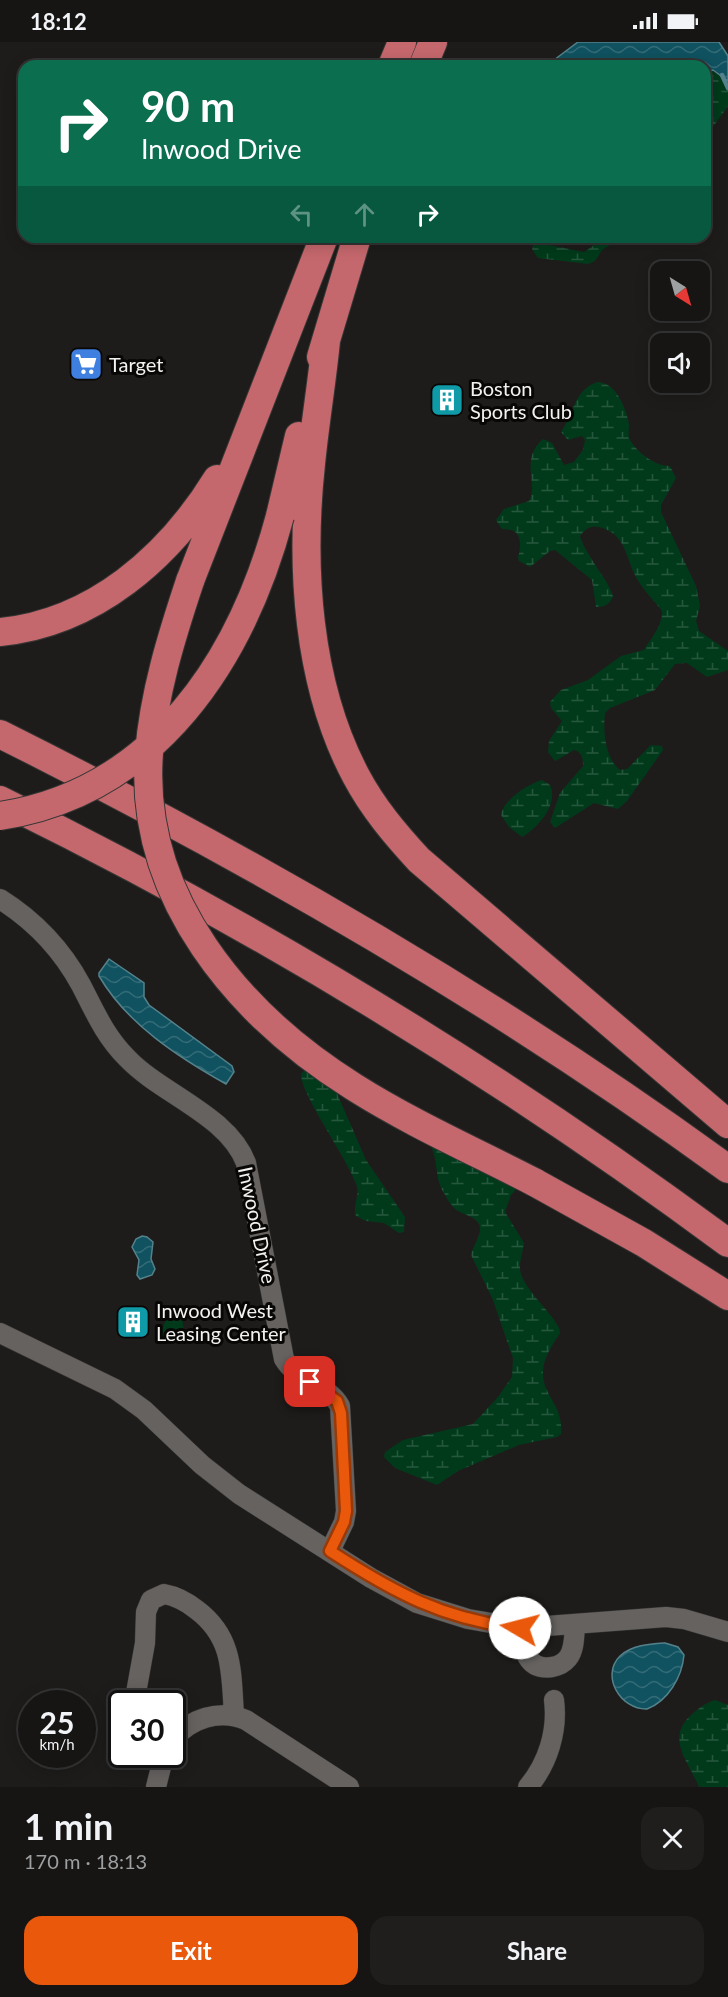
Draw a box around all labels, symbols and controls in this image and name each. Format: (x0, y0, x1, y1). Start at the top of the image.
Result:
text: 18:12 (30, 8, 87, 35)
text: 90 m (141, 81, 235, 131)
icon: right (42, 84, 120, 162)
text: Inwood Drive (141, 132, 301, 165)
icon: left (285, 198, 318, 231)
icon: ahead (348, 198, 381, 231)
icon: right (411, 198, 444, 231)
north arrow (650, 261, 710, 321)
map controls (650, 261, 710, 393)
button: sound (650, 333, 710, 393)
supermarket icon: Target (68, 346, 104, 382)
place label: Target (109, 352, 163, 376)
place label: Boston Sports Club (470, 376, 572, 423)
building icon: Boston Sports Club (429, 382, 465, 418)
street label: Inwood Drive (234, 1164, 282, 1286)
place label: Inwood West Leasing Center (156, 1298, 287, 1345)
building icon: Inwood West Leasing Center (115, 1304, 151, 1340)
pin (284, 1356, 335, 1407)
icon: arrive (293, 1365, 326, 1398)
position arrow (488, 1596, 552, 1660)
speed limit sign: 30 (108, 1690, 186, 1768)
text: 25 (40, 1704, 74, 1740)
text: km/h (39, 1735, 75, 1753)
text: 1 min (24, 1804, 113, 1848)
button: close (641, 1807, 704, 1870)
text: 170 m · 18:13 (24, 1849, 147, 1873)
button: Exit (24, 1916, 358, 1985)
button: Share (370, 1916, 704, 1985)

